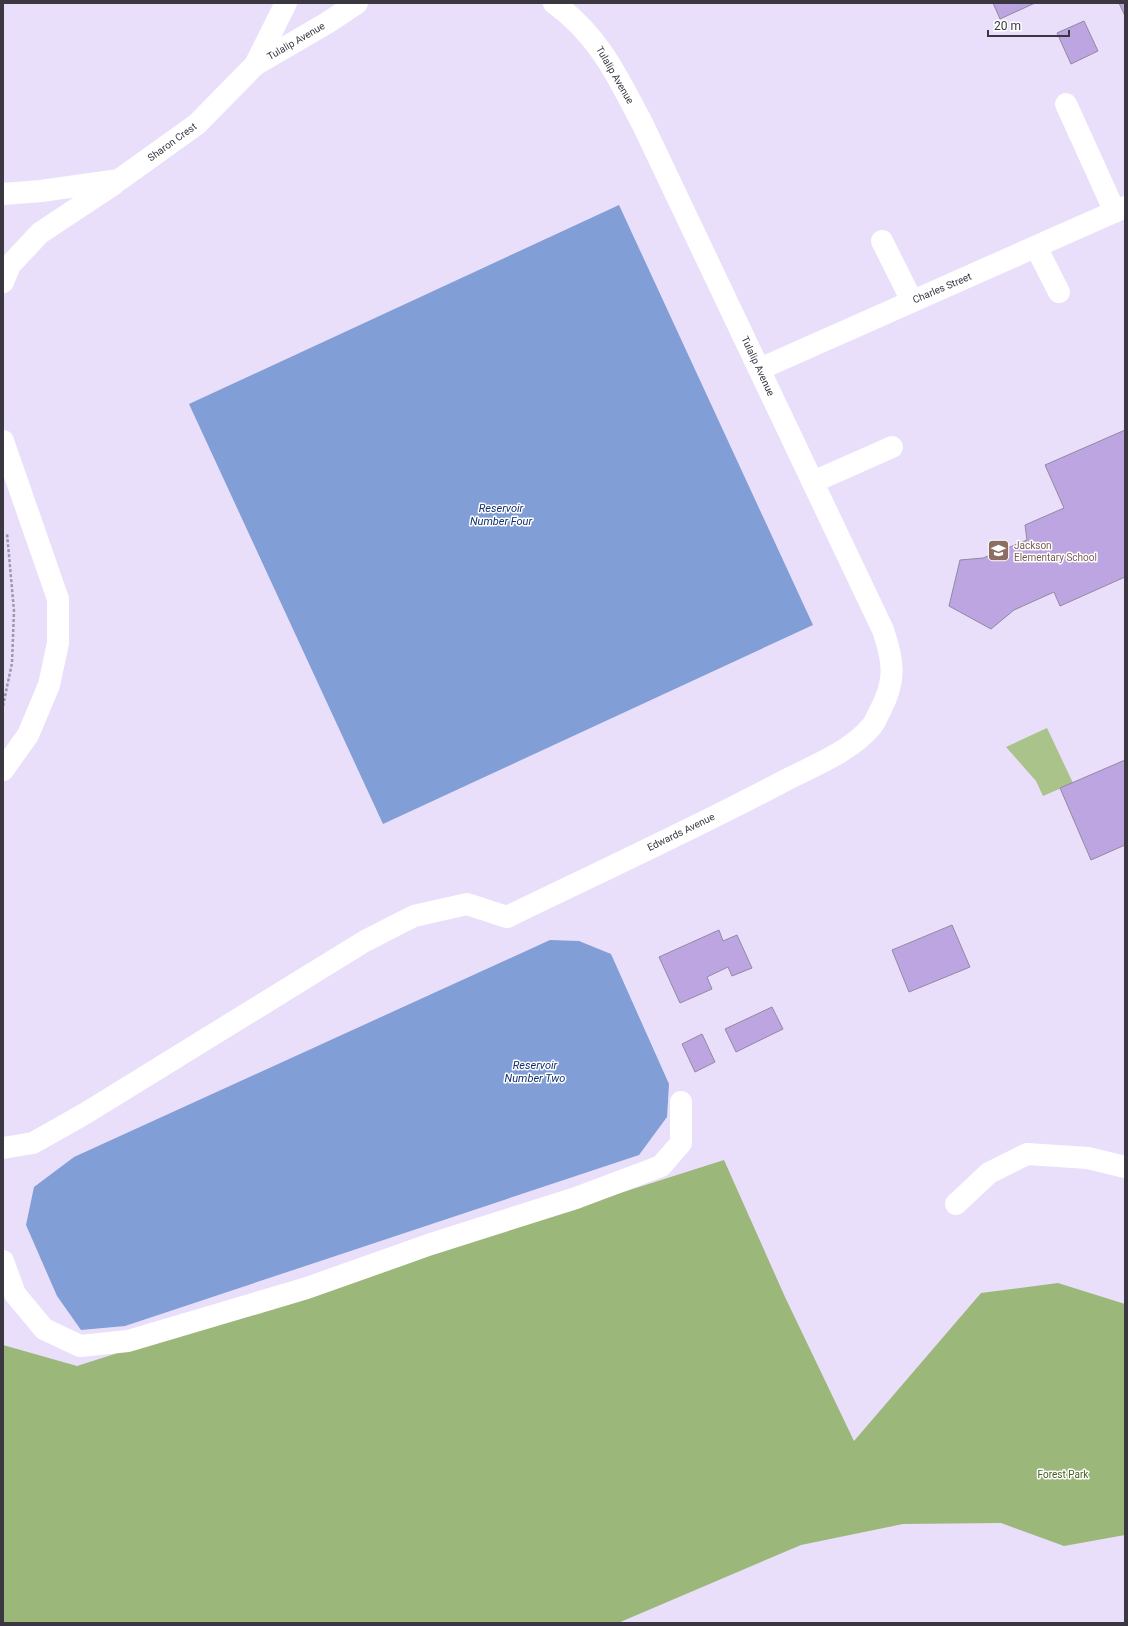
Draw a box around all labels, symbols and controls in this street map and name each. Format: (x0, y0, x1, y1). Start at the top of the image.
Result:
scale bar (988, 12, 1069, 38)
text: 20 m (994, 19, 1021, 33)
street label: Tulalip Avenue (265, 20, 327, 62)
street label: Tulalip Avenue (594, 44, 636, 106)
street label: Sharon Crest (146, 121, 198, 163)
street label: Charles Street (911, 271, 973, 305)
street label: Tulalip Avenue (739, 334, 777, 398)
water label: Reservoir Number Four (470, 502, 532, 528)
school or university icon: Jackson Elementary School (986, 538, 1012, 564)
place label: Jackson Elementary School (1014, 540, 1097, 563)
street label: Edwards Avenue (646, 811, 716, 853)
water label: Reservoir Number Two (505, 1059, 565, 1085)
park label: Forest Park (1038, 1469, 1089, 1480)

